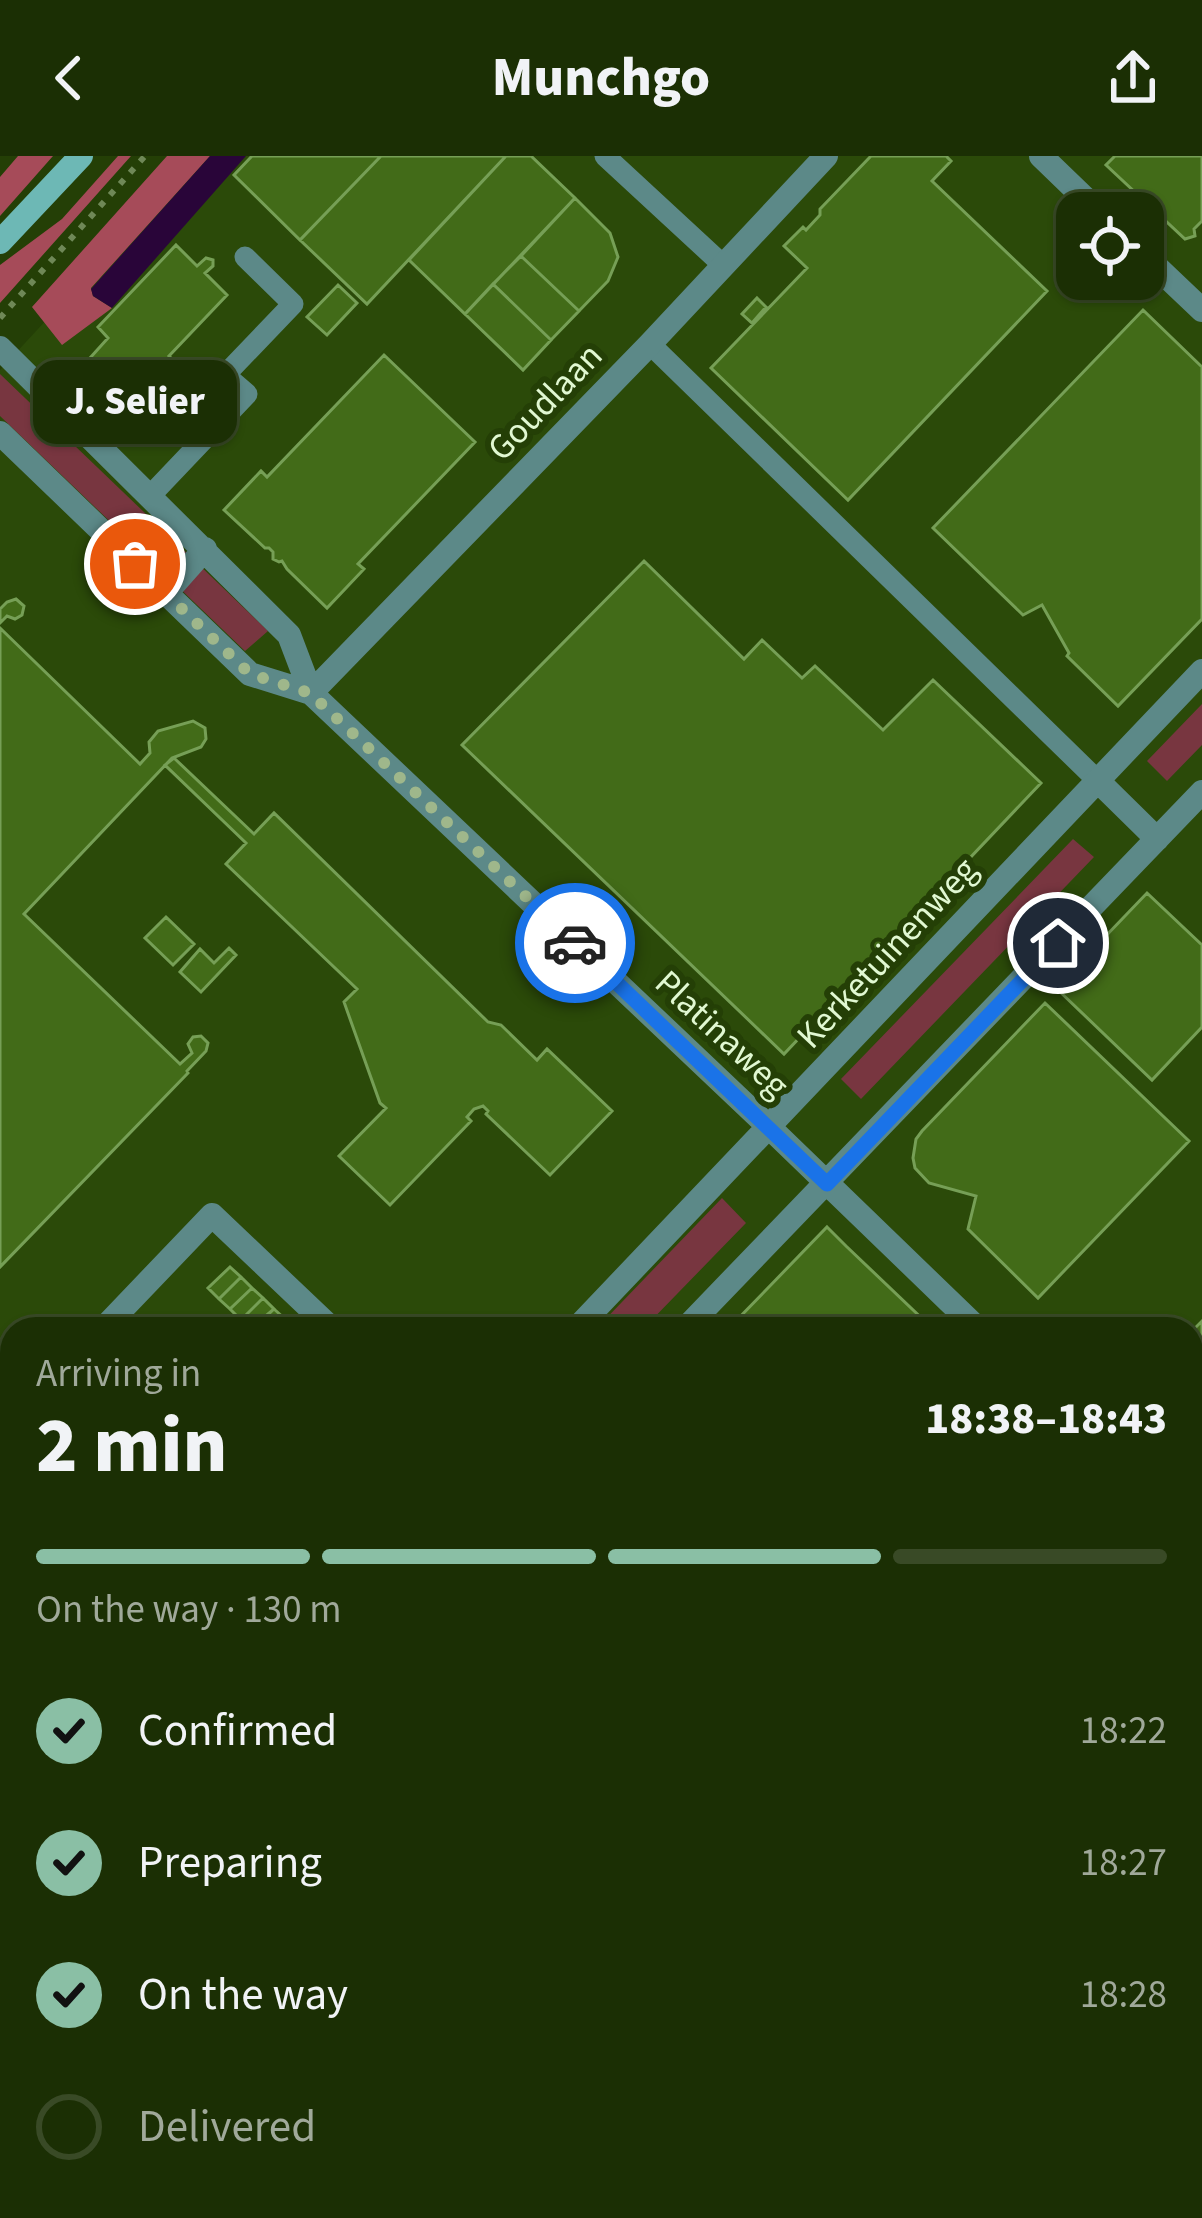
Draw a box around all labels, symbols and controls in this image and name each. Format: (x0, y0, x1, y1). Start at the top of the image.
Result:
text: Munchgo (492, 40, 710, 117)
icon: back (36, 45, 102, 111)
icon: share (1100, 45, 1166, 111)
map controls (1056, 192, 1164, 300)
button: locate (1056, 192, 1164, 300)
street label: Goudlaan (476, 332, 614, 472)
callout: J. Selier (33, 360, 237, 444)
text: J. Selier (65, 374, 205, 430)
pin (84, 513, 186, 615)
icon: bag (102, 531, 168, 597)
street label: Kerketuinenweg (785, 846, 989, 1060)
courier (515, 883, 635, 1003)
pin (1007, 892, 1109, 994)
icon: car (542, 910, 608, 976)
icon: home (1025, 910, 1091, 976)
street label: Platinaweg (643, 958, 801, 1110)
text: Arriving in (36, 1346, 201, 1402)
text: 18:38–18:43 (925, 1387, 1167, 1451)
text: 2 min (36, 1391, 228, 1502)
text: On the way · 130 m (36, 1582, 342, 1638)
icon: check (36, 1698, 102, 1764)
text: Confirmed (138, 1699, 337, 1763)
text: 18:22 (1080, 1703, 1167, 1759)
icon: check (36, 1830, 102, 1896)
text: Preparing (138, 1831, 322, 1895)
text: 18:27 (1080, 1835, 1167, 1891)
icon: check (36, 1962, 102, 2028)
text: On the way (138, 1963, 348, 2027)
text: 18:28 (1080, 1967, 1167, 2023)
text: Delivered (138, 2095, 316, 2159)

